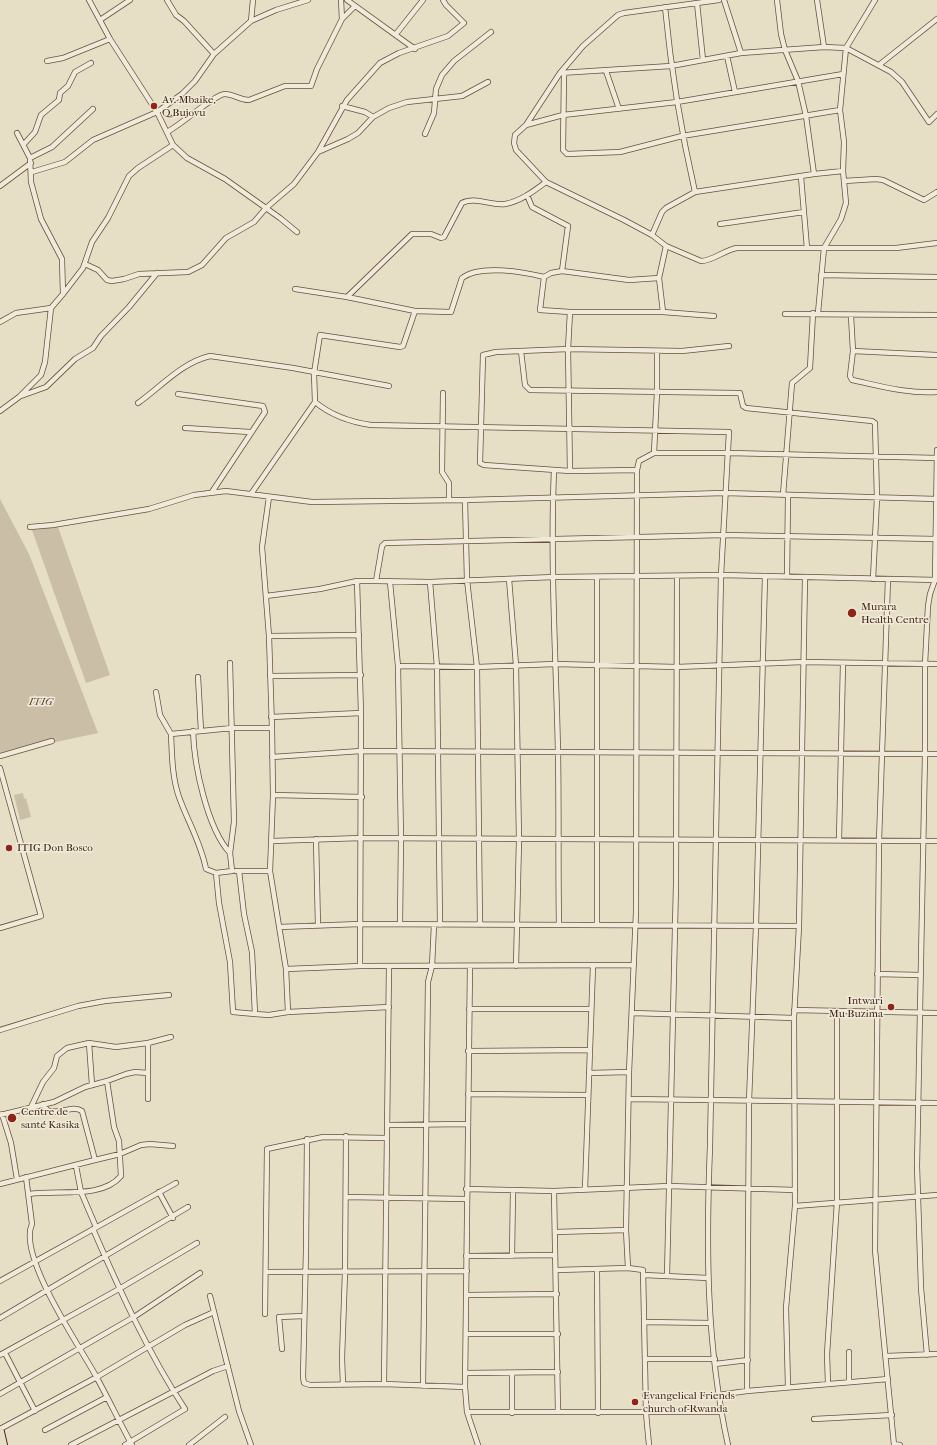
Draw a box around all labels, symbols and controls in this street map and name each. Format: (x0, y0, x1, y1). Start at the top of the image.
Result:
place label: Av. Mbaike, Q.Bujovu (162, 93, 216, 119)
marker: Av. Mbaike, Q.Bujovu (149, 101, 159, 111)
place label: Murara Health Centre (861, 600, 929, 626)
marker: Murara Health Centre (846, 607, 858, 619)
park label: ITIG (29, 695, 53, 709)
place label: ITIG Don Bosco (17, 841, 93, 855)
marker: ITIG Don Bosco (4, 843, 14, 853)
place label: Intwari Mu Buzima (829, 994, 883, 1020)
marker: Intwari Mu Buzima (886, 1002, 896, 1012)
place label: Centre de santé Kasika (21, 1105, 79, 1131)
marker: Centre de santé Kasika (6, 1112, 18, 1124)
place label: Evangelical Friends church of Rwanda (643, 1389, 735, 1415)
marker: Evangelical Friends church of Rwanda (630, 1397, 640, 1407)

